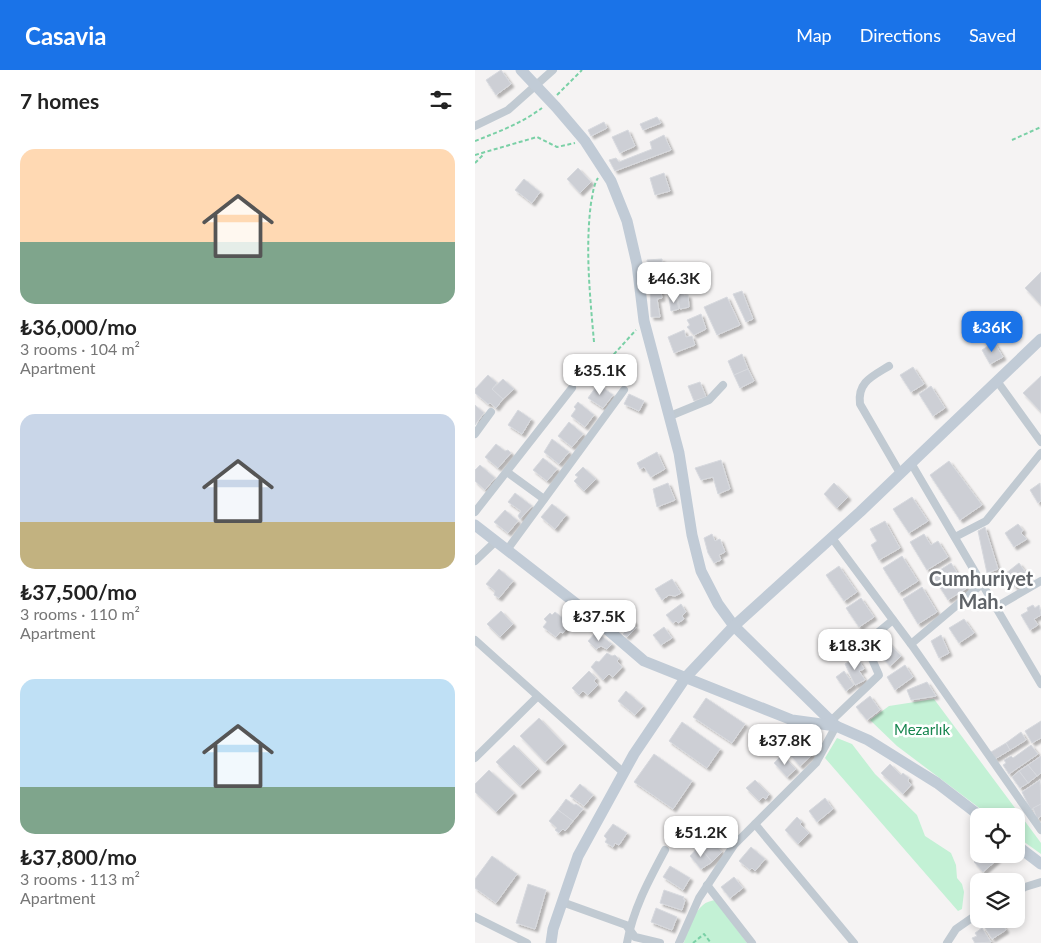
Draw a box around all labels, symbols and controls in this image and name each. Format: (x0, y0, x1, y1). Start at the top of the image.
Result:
text: Casavia (25, 21, 106, 50)
text: Map (796, 24, 832, 46)
text: Directions (860, 24, 941, 46)
text: Saved (969, 24, 1016, 46)
icon: filters (427, 86, 455, 114)
text: 7 homes (20, 88, 99, 113)
icon: home (193, 181, 283, 271)
pin: ₺46.3K (633, 262, 715, 304)
text: ₺46.3K (648, 268, 700, 287)
pin: ₺36K (962, 310, 1022, 353)
text: ₺36,000/mo (20, 314, 137, 339)
text: ₺36K (973, 317, 1011, 336)
text: 3 rooms · 104 m² (20, 339, 140, 358)
pin: ₺35.1K (559, 354, 641, 396)
text: Apartment (20, 358, 95, 377)
text: ₺35.1K (574, 360, 626, 379)
icon: home (193, 446, 283, 536)
district label: Cumhuriyet Mah. (929, 566, 1034, 613)
text: ₺37,500/mo (20, 579, 137, 604)
pin: ₺37.5K (558, 600, 640, 642)
text: 3 rooms · 110 m² (20, 604, 140, 623)
text: ₺37.5K (573, 606, 625, 625)
text: Apartment (20, 623, 95, 642)
pin: ₺18.3K (814, 628, 896, 671)
text: ₺18.3K (829, 635, 881, 654)
icon: home (193, 711, 283, 801)
park label: Mezarlık (894, 720, 950, 738)
pin: ₺37.8K (744, 724, 826, 766)
text: ₺37.8K (759, 730, 811, 749)
map controls (970, 808, 1025, 928)
button: locate (970, 808, 1025, 863)
pin: ₺51.2K (660, 816, 742, 858)
text: ₺51.2K (675, 822, 727, 841)
text: ₺37,800/mo (20, 844, 137, 869)
text: 3 rooms · 113 m² (20, 869, 140, 888)
button: layers (970, 873, 1025, 928)
text: Apartment (20, 888, 95, 907)

